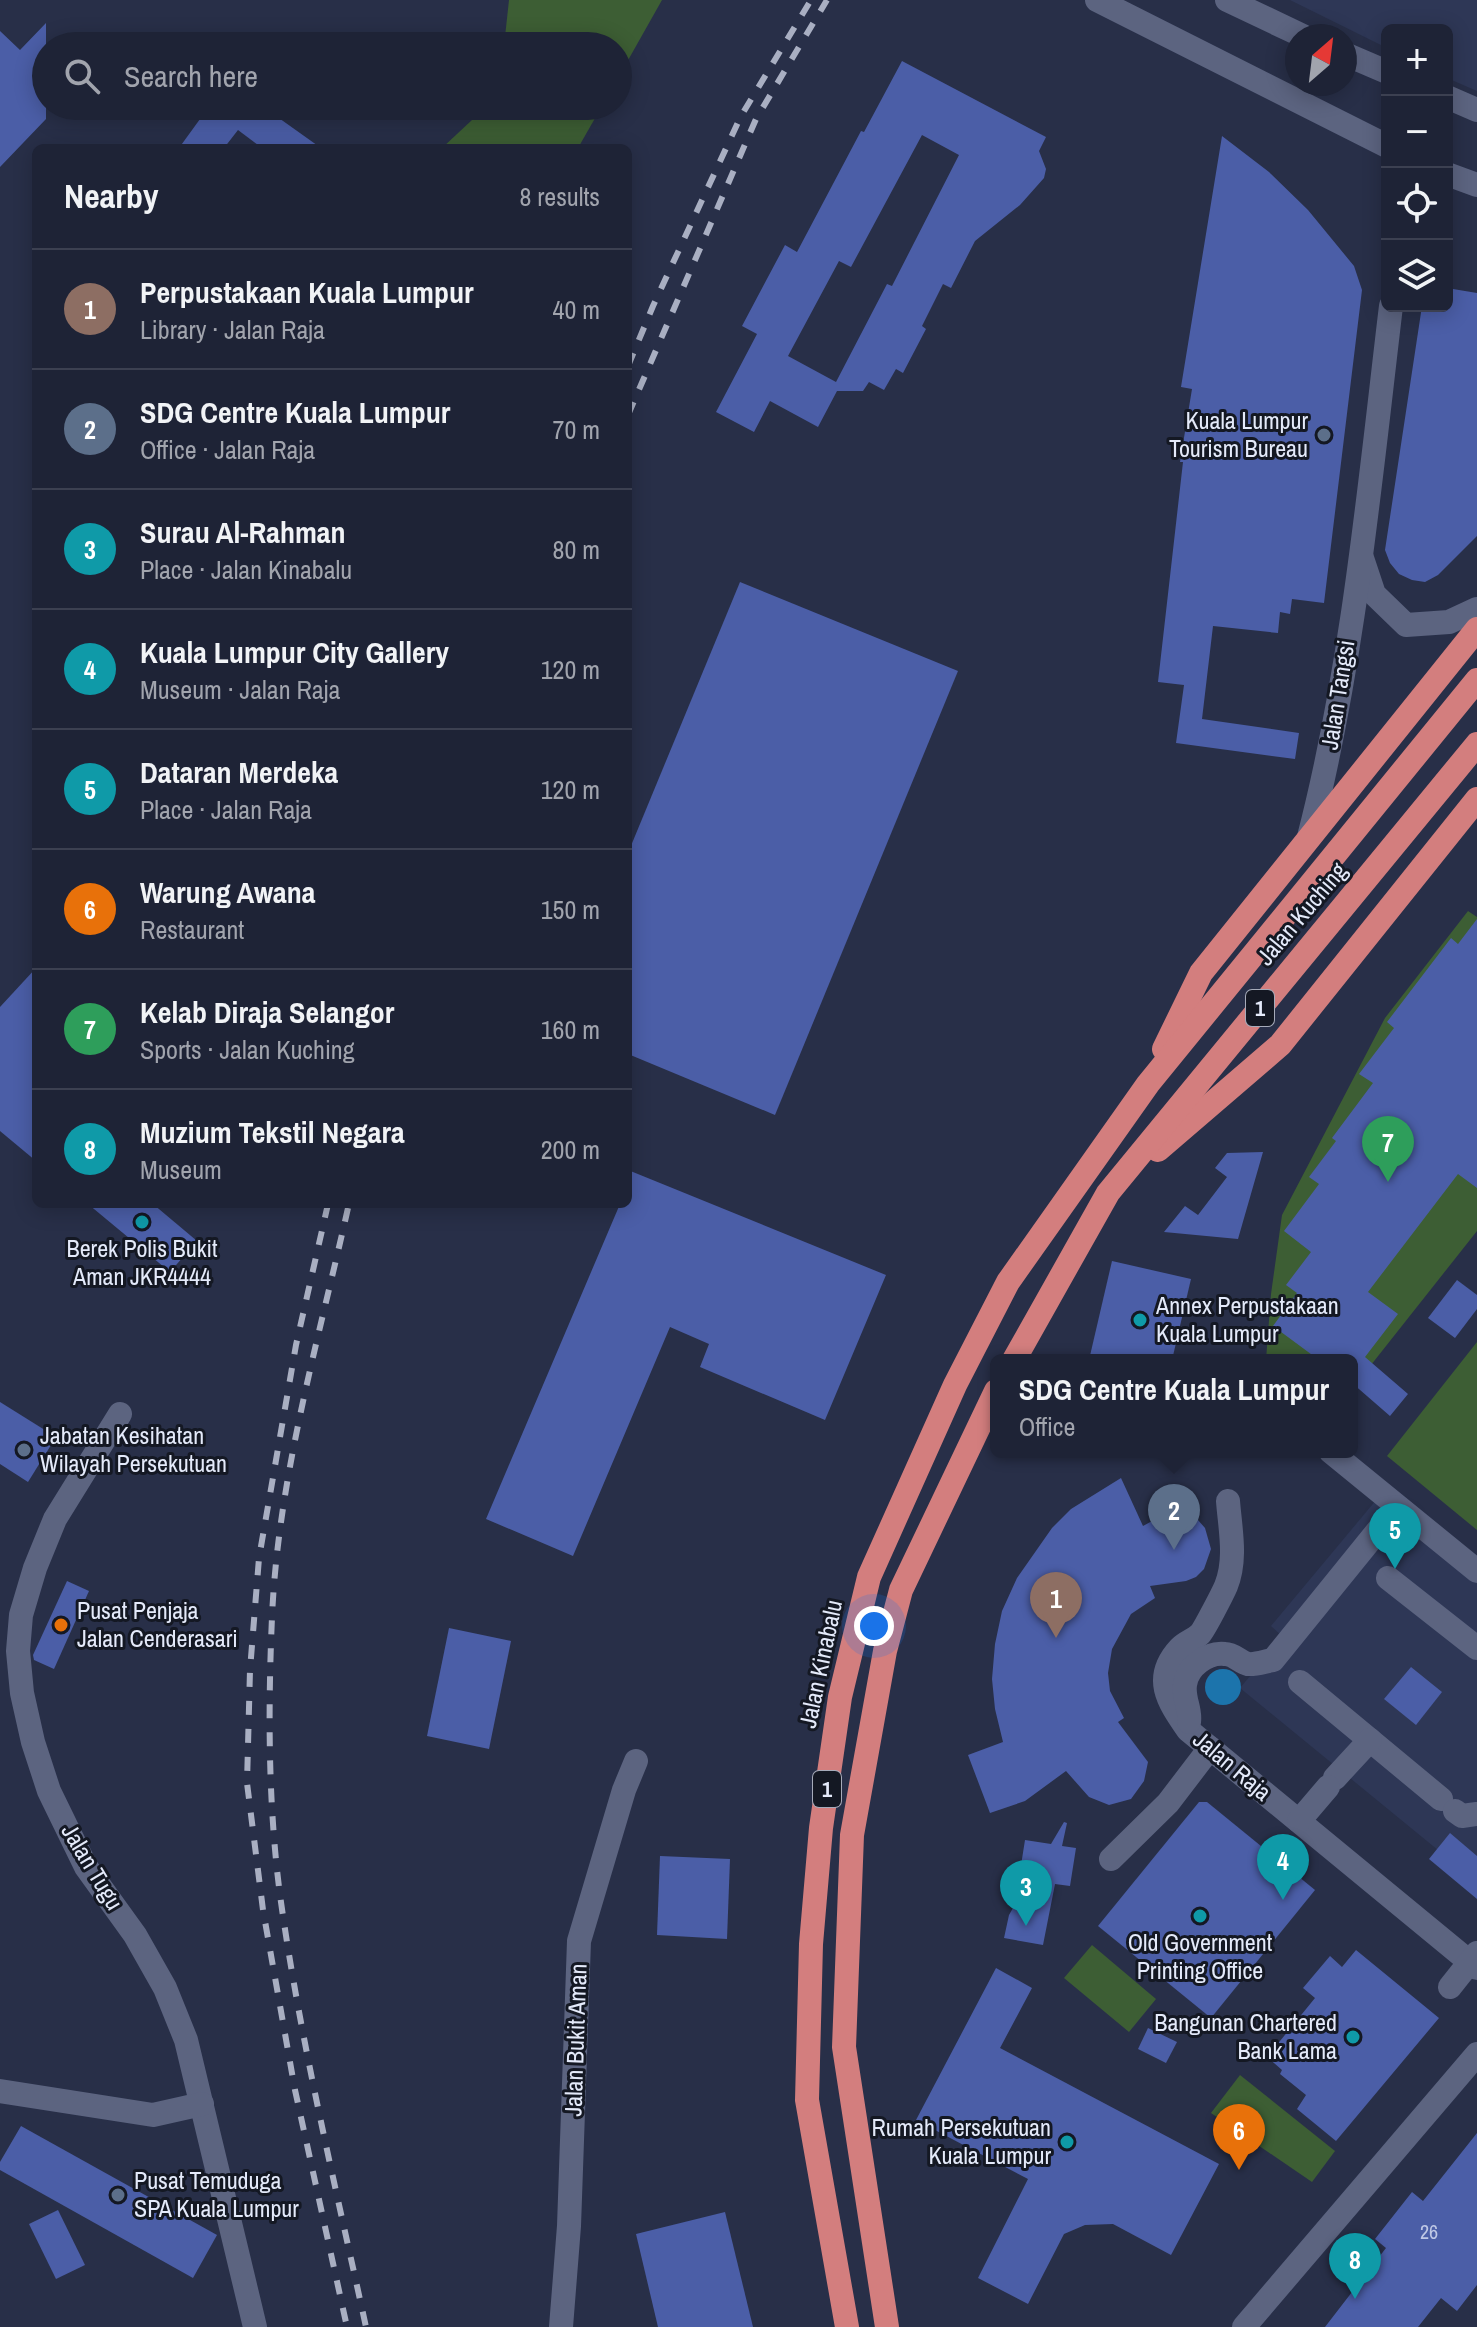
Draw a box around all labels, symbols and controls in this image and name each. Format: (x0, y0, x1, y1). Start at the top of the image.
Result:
north arrow (1285, 24, 1357, 96)
map controls (1381, 24, 1453, 312)
button: + (1381, 24, 1453, 96)
search box (32, 32, 632, 120)
icon: search (60, 54, 104, 98)
text: Search here (124, 56, 258, 96)
button: − (1381, 96, 1453, 168)
button: locate (1381, 168, 1453, 240)
text: Nearby (64, 173, 159, 219)
text: 8 results (519, 179, 600, 214)
button: layers (1381, 240, 1453, 312)
text: Perpustakaan Kuala Lumpur (140, 272, 474, 312)
text: 1 (84, 292, 96, 327)
text: 40 m (553, 292, 600, 327)
text: Library · Jalan Raja (140, 312, 325, 347)
text: SDG Centre Kuala Lumpur (140, 392, 450, 432)
place label: Kuala Lumpur Tourism Bureau (1169, 404, 1308, 464)
text: 2 (84, 412, 96, 447)
text: 70 m (553, 412, 600, 447)
marker: Kuala Lumpur Tourism Bureau (1315, 426, 1333, 444)
text: Office · Jalan Raja (140, 432, 315, 467)
text: Surau Al-Rahman (140, 512, 346, 552)
text: 3 (84, 532, 96, 567)
text: 80 m (553, 532, 600, 567)
text: Place · Jalan Kinabalu (140, 552, 352, 587)
text: Kuala Lumpur City Gallery (140, 632, 449, 672)
street label: Jalan Tangsi (1313, 638, 1361, 752)
text: 4 (84, 652, 96, 687)
text: 120 m (541, 652, 600, 687)
text: Museum · Jalan Raja (140, 672, 340, 707)
text: Dataran Merdeka (140, 752, 338, 792)
text: 5 (84, 772, 96, 807)
text: 120 m (541, 772, 600, 807)
text: Place · Jalan Raja (140, 792, 312, 827)
street label: Jalan Kuching (1249, 855, 1354, 971)
text: Warung Awana (140, 872, 315, 912)
text: 6 (84, 892, 96, 927)
text: 150 m (541, 892, 600, 927)
text: Restaurant (140, 912, 244, 947)
road number: 1 (1246, 990, 1274, 1026)
text: Kelab Diraja Selangor (140, 992, 394, 1032)
text: 7 (84, 1012, 96, 1047)
text: 160 m (541, 1012, 600, 1047)
text: Sports · Jalan Kuching (140, 1032, 355, 1067)
text: Muzium Tekstil Negara (140, 1112, 405, 1152)
pin: 7 (1362, 1116, 1414, 1182)
text: 8 (84, 1132, 96, 1167)
text: 200 m (541, 1132, 600, 1167)
text: Museum (140, 1152, 222, 1187)
marker: Berek Polis Bukit Aman JKR4444 (133, 1213, 151, 1231)
place label: Berek Polis Bukit Aman JKR4444 (67, 1232, 218, 1292)
place label: Annex Perpustakaan Kuala Lumpur (1155, 1289, 1339, 1349)
marker: Annex Perpustakaan Kuala Lumpur (1131, 1311, 1149, 1329)
popup (990, 1354, 1358, 1458)
text: SDG Centre Kuala Lumpur (1019, 1369, 1329, 1409)
text: Office (1019, 1409, 1075, 1444)
place label: Jabatan Kesihatan Wilayah Persekutuan (40, 1419, 227, 1479)
marker: Jabatan Kesihatan Wilayah Persekutuan (15, 1441, 33, 1459)
pin: 2 (1148, 1484, 1200, 1550)
pin: 5 (1369, 1503, 1421, 1569)
pin: 1 (1030, 1572, 1082, 1638)
place label: Pusat Penjaja Jalan Cenderasari (77, 1594, 238, 1654)
street label: Jalan Kinabalu (791, 1597, 849, 1731)
your location (854, 1606, 894, 1646)
marker: Pusat Penjaja Jalan Cenderasari (52, 1616, 70, 1634)
street label: Jalan Raja (1187, 1723, 1279, 1807)
road number: 1 (813, 1771, 841, 1807)
street label: Jalan Tugu (55, 1817, 131, 1916)
pin: 4 (1257, 1834, 1309, 1900)
pin: 3 (1000, 1860, 1052, 1926)
marker: Old Government Printing Office (1191, 1907, 1209, 1925)
place label: Old Government Printing Office (1128, 1926, 1273, 1986)
street label: Jalan Bukit Aman (556, 1963, 594, 2117)
place label: Bangunan Chartered Bank Lama (1154, 2006, 1337, 2066)
marker: Bangunan Chartered Bank Lama (1344, 2028, 1362, 2046)
pin: 6 (1213, 2104, 1265, 2170)
place label: Rumah Persekutuan Kuala Lumpur (872, 2111, 1051, 2171)
marker: Rumah Persekutuan Kuala Lumpur (1058, 2133, 1076, 2151)
place label: Pusat Temuduga SPA Kuala Lumpur (134, 2164, 299, 2224)
marker: Pusat Temuduga SPA Kuala Lumpur (109, 2186, 127, 2204)
house number: 26 (1420, 2218, 1438, 2245)
pin: 8 (1329, 2233, 1381, 2299)

